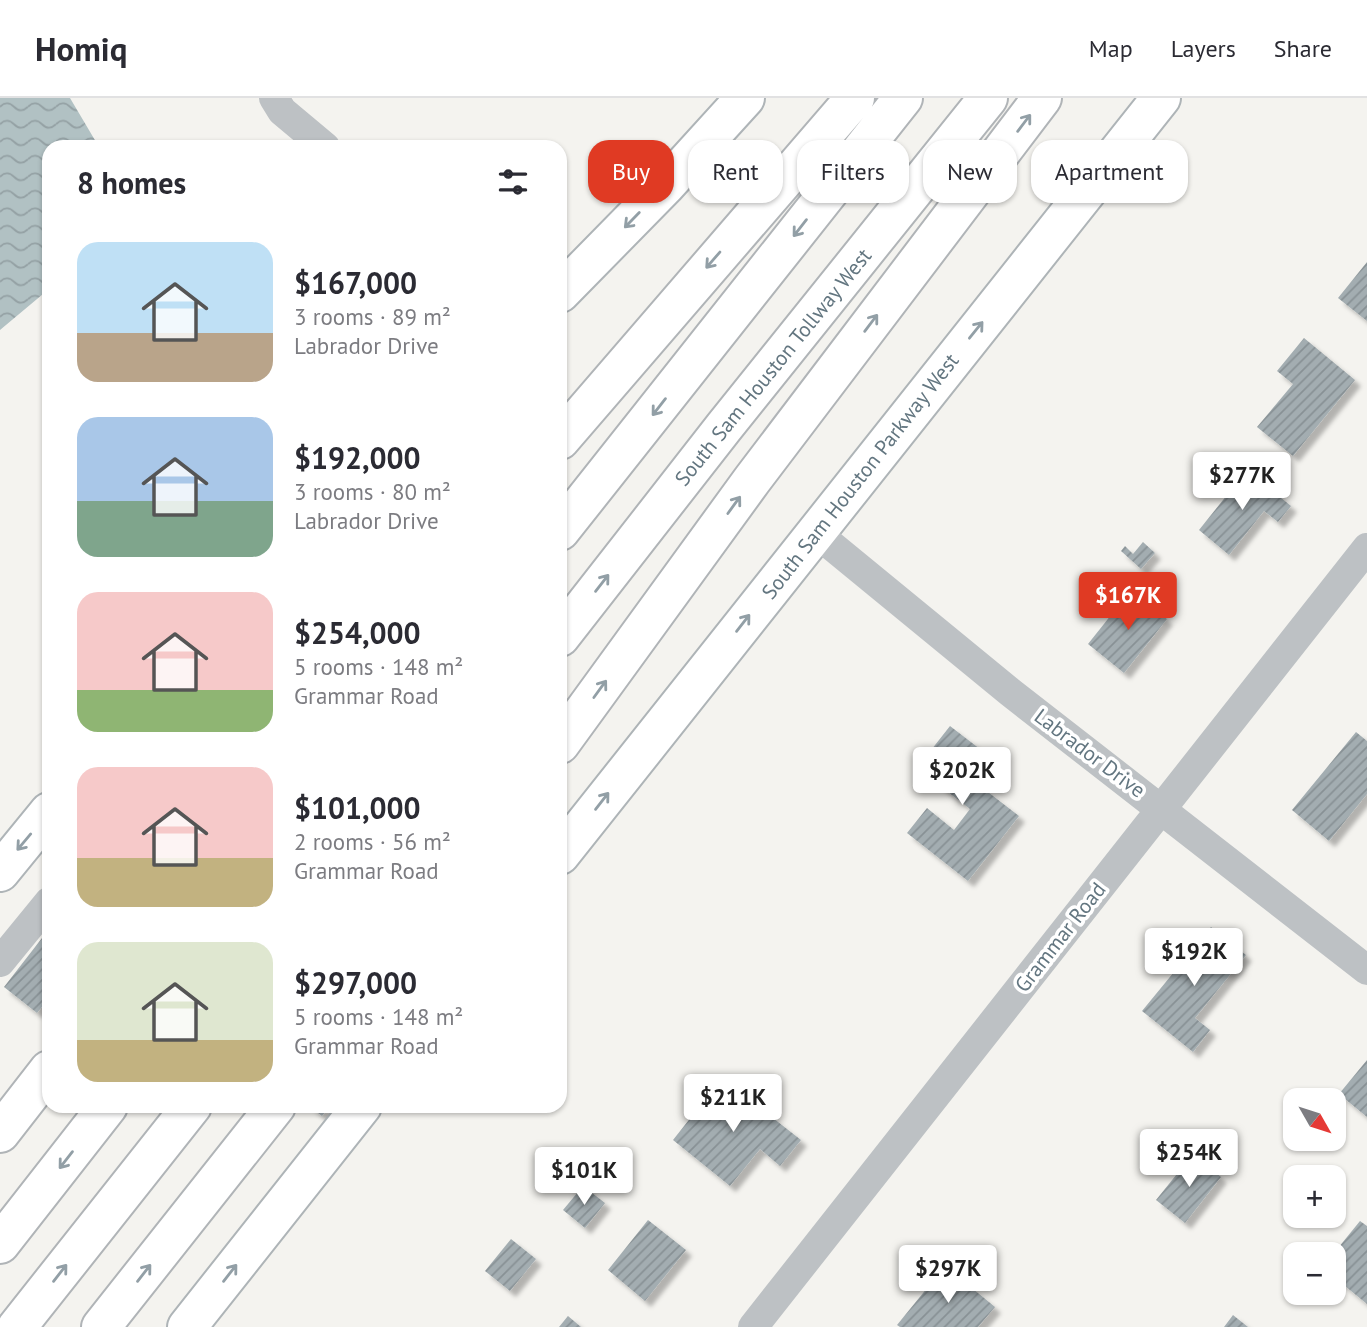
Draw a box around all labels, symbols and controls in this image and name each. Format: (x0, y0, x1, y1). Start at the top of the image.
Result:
text: Homiq (35, 27, 127, 70)
text: Map (1089, 33, 1133, 64)
text: Layers (1171, 33, 1236, 64)
text: Share (1274, 33, 1332, 64)
one-way arrow (1016, 114, 1031, 132)
chip: Buy (588, 140, 674, 203)
chip: Rent (688, 140, 783, 203)
chip: Filters (797, 140, 909, 203)
chip: New (923, 140, 1017, 203)
chip: Apartment (1031, 140, 1188, 203)
text: 8 homes (77, 163, 186, 202)
icon: filters (494, 163, 532, 201)
one-way arrow (623, 211, 640, 228)
one-way arrow (793, 219, 808, 237)
street label: South Sam Houston Tollway West (669, 243, 877, 491)
one-way arrow (705, 251, 721, 269)
text: $167,000 (294, 263, 417, 302)
icon: home (133, 270, 217, 354)
text: 3 rooms · 89 m² (294, 302, 451, 331)
one-way arrow (864, 314, 879, 333)
one-way arrow (969, 321, 984, 339)
text: Labrador Drive (294, 331, 439, 360)
street label: South Sam Houston Parkway West (756, 348, 964, 604)
one-way arrow (651, 397, 666, 415)
text: $192,000 (294, 438, 421, 477)
icon: home (133, 445, 217, 529)
pin: $277K (1193, 452, 1291, 512)
text: $277K (1209, 460, 1275, 489)
text: 3 rooms · 80 m² (294, 477, 451, 506)
one-way arrow (727, 496, 742, 515)
text: Labrador Drive (294, 506, 439, 535)
pin: $167K (1079, 573, 1177, 632)
one-way arrow (595, 574, 610, 593)
text: $167K (1095, 580, 1161, 609)
text: $254,000 (294, 613, 421, 652)
one-way arrow (736, 614, 751, 633)
icon: home (133, 620, 217, 704)
text: 5 rooms · 148 m² (294, 652, 463, 681)
one-way arrow (593, 680, 608, 699)
text: Grammar Road (294, 681, 439, 710)
street label: Labrador Drive (1029, 702, 1151, 804)
pin: $202K (913, 748, 1011, 807)
text: $202K (929, 755, 995, 784)
text: $101,000 (294, 788, 421, 827)
one-way arrow (595, 793, 610, 811)
icon: home (133, 795, 217, 879)
text: 2 rooms · 56 m² (294, 827, 451, 856)
one-way arrow (17, 833, 32, 851)
text: Grammar Road (294, 856, 439, 885)
street label: Grammar Road (1009, 877, 1111, 997)
pin: $192K (1145, 928, 1243, 988)
text: $192K (1161, 936, 1227, 965)
text: $297,000 (294, 963, 417, 1002)
icon: home (133, 970, 217, 1054)
text: 5 rooms · 148 m² (294, 1002, 463, 1031)
text: Grammar Road (294, 1031, 439, 1060)
pin: $211K (684, 1074, 782, 1134)
text: $211K (700, 1082, 766, 1111)
north arrow (1283, 1088, 1346, 1152)
map controls (1283, 1088, 1346, 1305)
pin: $254K (1140, 1130, 1238, 1189)
text: $254K (1156, 1137, 1222, 1166)
pin: $101K (535, 1148, 633, 1207)
one-way arrow (58, 1150, 73, 1168)
text: $101K (551, 1155, 617, 1184)
button: + (1283, 1165, 1346, 1228)
button: − (1283, 1242, 1346, 1305)
pin: $297K (899, 1246, 997, 1305)
text: $297K (915, 1253, 981, 1282)
one-way arrow (52, 1265, 67, 1283)
one-way arrow (136, 1265, 151, 1283)
one-way arrow (222, 1265, 237, 1283)

